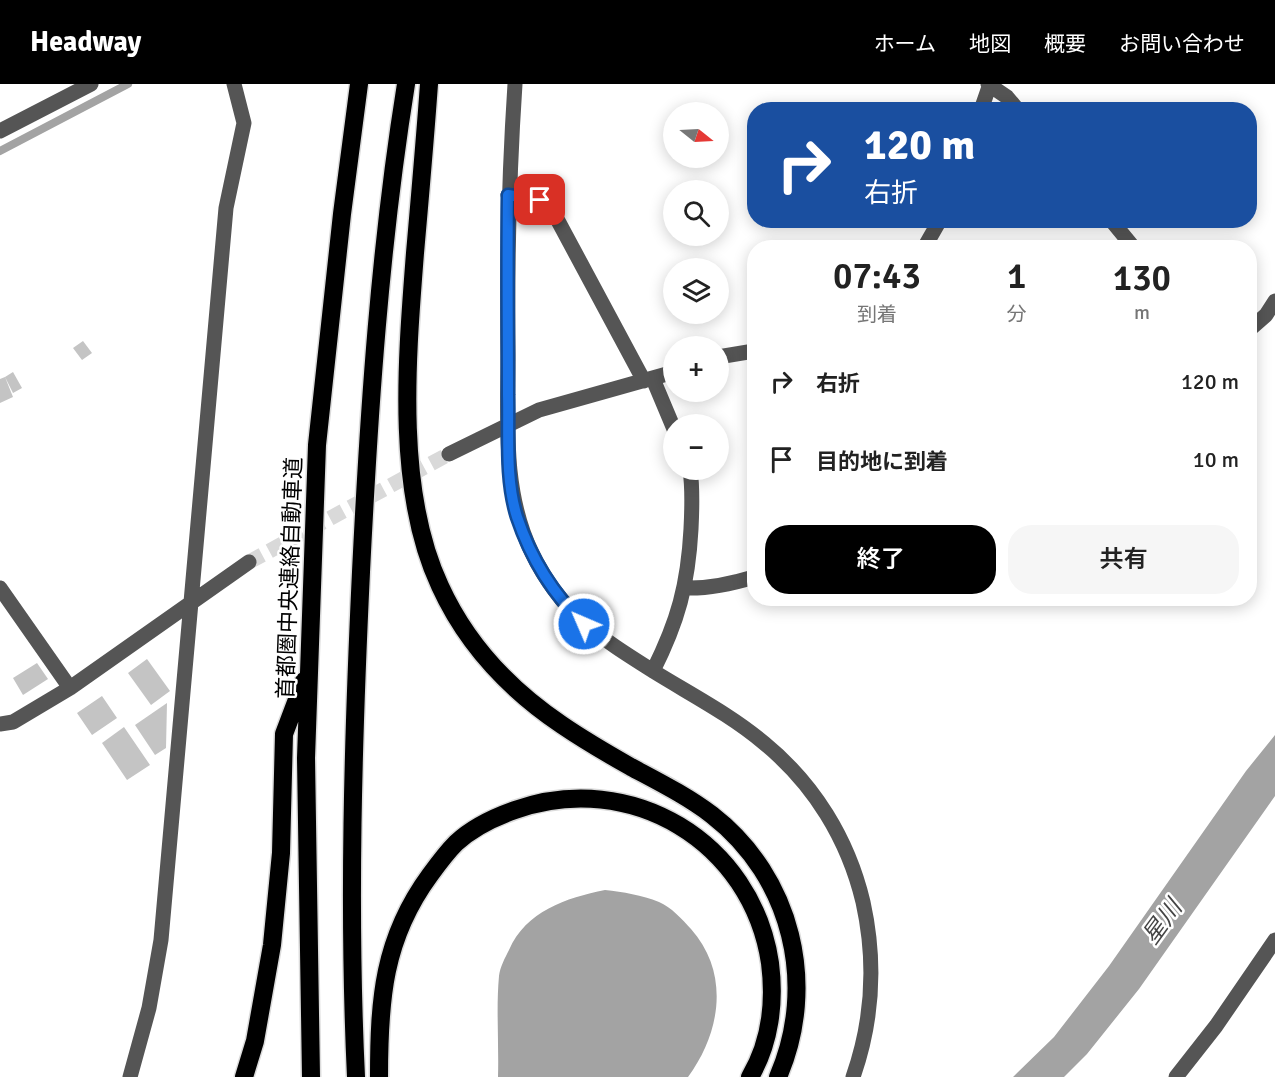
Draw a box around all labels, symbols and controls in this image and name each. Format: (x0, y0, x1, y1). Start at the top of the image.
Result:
text: Headway (30, 25, 141, 59)
text: ホーム (874, 31, 936, 57)
text: 地図 (969, 31, 1011, 57)
text: 概要 (1044, 31, 1086, 57)
text: お問い合わせ (1119, 31, 1245, 57)
north arrow (663, 102, 729, 168)
map controls (663, 102, 729, 480)
text: 120 m (864, 120, 975, 171)
icon: right (765, 126, 843, 204)
pin (514, 174, 565, 225)
text: 右折 (864, 177, 918, 210)
button: search (663, 180, 729, 246)
icon: arrive (523, 183, 556, 216)
text: 07:43 (833, 254, 921, 299)
text: 1 (1007, 254, 1027, 299)
text: 130 (1113, 256, 1171, 301)
button: layers (663, 258, 729, 324)
text: m (1134, 300, 1150, 325)
text: 到着 (857, 302, 897, 327)
text: 分 (1007, 302, 1027, 327)
button: + (663, 336, 729, 402)
icon: right (765, 365, 798, 398)
text: 120 m (1181, 368, 1239, 395)
text: 右折 (816, 370, 860, 397)
button: − (663, 414, 729, 480)
icon: arrive (765, 443, 798, 476)
text: 10 m (1193, 446, 1239, 473)
text: 目的地に到着 (816, 448, 948, 475)
street label: 首都圏中央連絡自動車道 (272, 457, 307, 699)
button: 終了 (765, 525, 996, 594)
button: 共有 (1008, 525, 1239, 594)
position arrow (552, 592, 616, 656)
water label: 星川 (1136, 891, 1190, 950)

